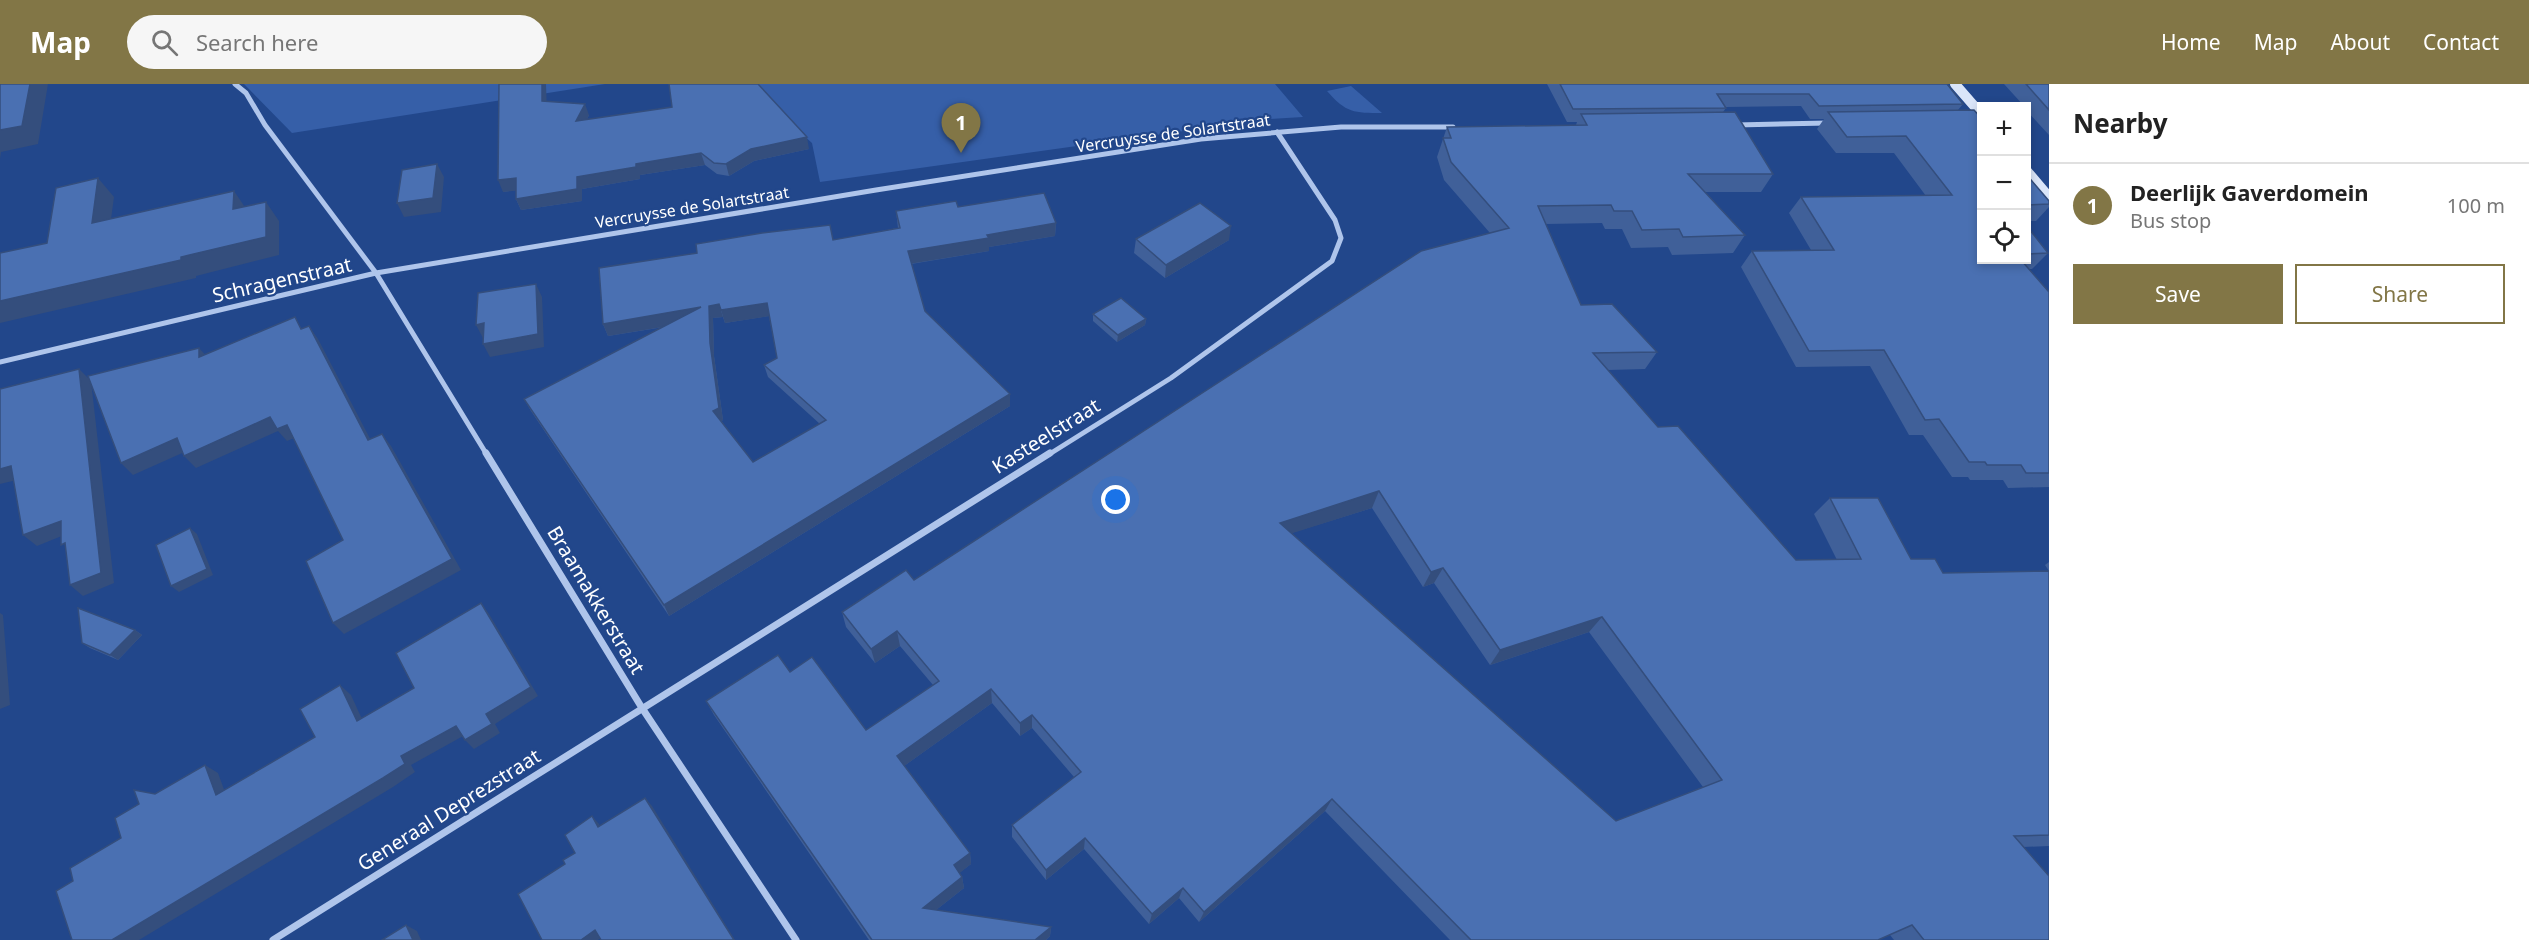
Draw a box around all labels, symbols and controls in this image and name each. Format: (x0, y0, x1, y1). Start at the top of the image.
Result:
search box (127, 15, 547, 69)
text: Map (30, 23, 91, 61)
icon: search (148, 26, 181, 59)
text: Search here (196, 27, 318, 57)
text: Home (2161, 28, 2221, 56)
text: Map (2254, 28, 2297, 56)
text: About (2330, 28, 2390, 56)
text: Contact (2423, 28, 2499, 56)
map controls (1977, 102, 2031, 264)
button: + (1977, 102, 2031, 156)
pin: 1 (942, 104, 980, 153)
text: Nearby (2073, 105, 2168, 141)
street label: Vercruysse de Solartstraat (1074, 108, 1272, 158)
button: − (1977, 156, 2031, 210)
text: Deerlijk Gaverdomein (2130, 177, 2369, 207)
street label: Vercruysse de Solartstraat (594, 181, 791, 233)
text: 1 (2087, 192, 2098, 219)
text: 100 m (2447, 192, 2505, 219)
text: Bus stop (2130, 207, 2211, 234)
button: locate (1977, 210, 2031, 264)
street label: Schragenstraat (210, 250, 354, 309)
button: Save (2073, 264, 2283, 324)
button: Share (2295, 264, 2505, 324)
street label: Kasteelstraat (987, 392, 1105, 479)
your location (1101, 485, 1130, 514)
street label: Braamakkerstraat (541, 521, 651, 679)
street label: Generaal Deprezstraat (352, 742, 545, 877)

